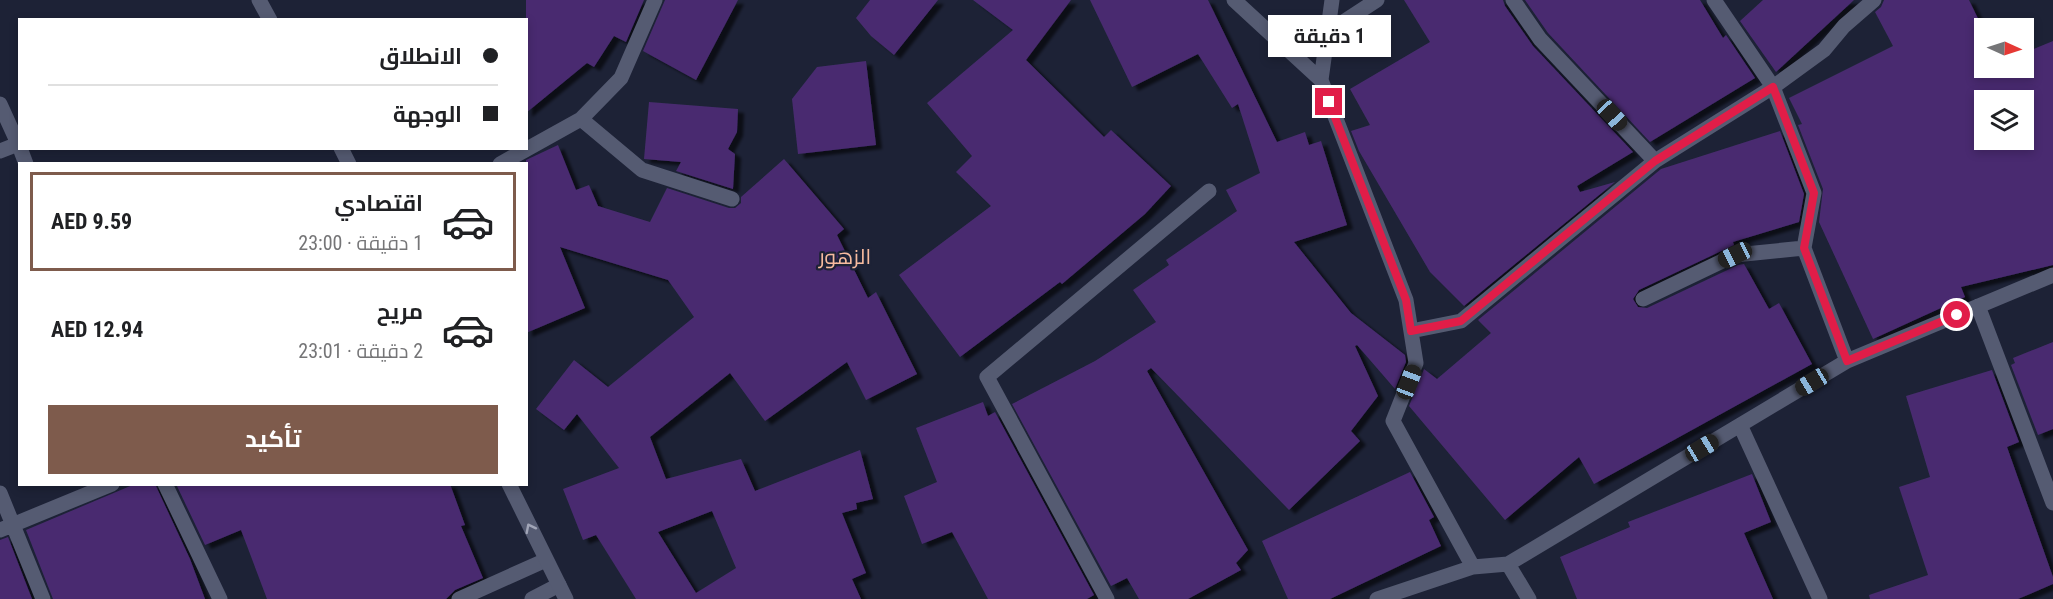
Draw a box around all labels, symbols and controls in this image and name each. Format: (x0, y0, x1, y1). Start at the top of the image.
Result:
callout: 1 دقيقة (1268, 15, 1390, 57)
north arrow (1974, 18, 2034, 78)
map controls (1974, 18, 2034, 150)
text: 1 دقيقة (1294, 24, 1365, 48)
text: الانطلاق (379, 44, 462, 69)
route end (1315, 88, 1342, 115)
button: layers (1974, 90, 2034, 150)
car (1593, 96, 1631, 134)
text: الوجهة (393, 102, 462, 127)
text: اقتصادي (334, 191, 423, 216)
icon: car (441, 195, 495, 249)
text: AED 9.59 (51, 209, 132, 234)
text: 1 دقيقة · 23:00 (298, 231, 423, 255)
car (1715, 239, 1755, 271)
district label: الزهور (818, 245, 871, 269)
text: مريح (377, 299, 423, 324)
route start (1943, 301, 1970, 328)
icon: car (441, 303, 495, 357)
text: AED 12.94 (51, 317, 143, 342)
text: 2 دقيقة · 23:01 (298, 339, 423, 363)
car (1394, 362, 1424, 402)
car (1792, 365, 1832, 399)
button: تأكيد (48, 405, 498, 474)
car (1682, 431, 1722, 465)
one-way arrow (526, 523, 538, 534)

